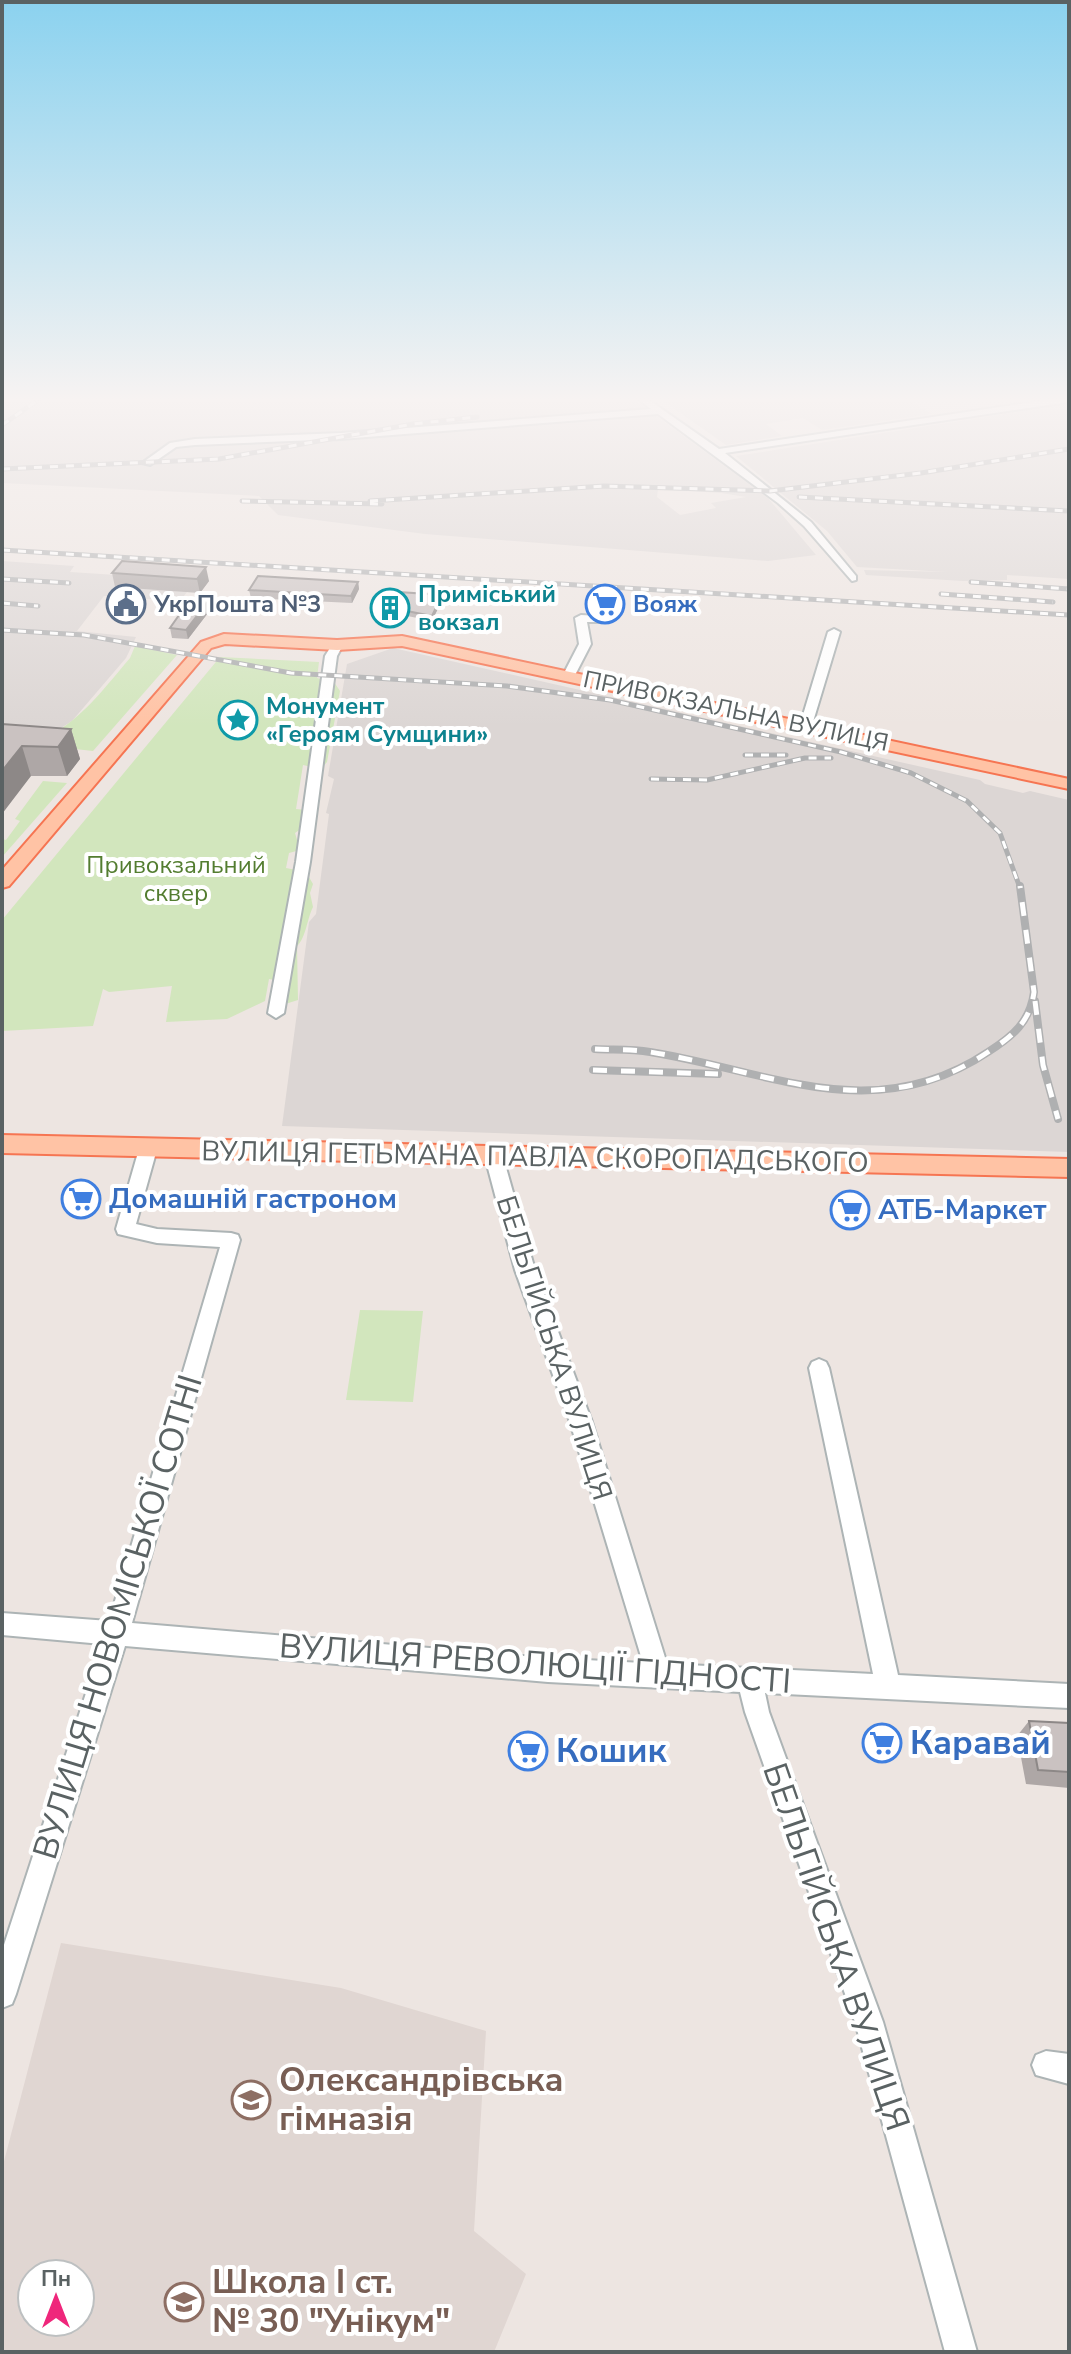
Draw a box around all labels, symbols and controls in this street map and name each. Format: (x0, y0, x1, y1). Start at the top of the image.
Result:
place label: Приміський вокзал (418, 578, 556, 638)
public building icon: УкрПошта №3 (105, 583, 147, 625)
supermarket icon: Вояж (584, 583, 626, 625)
building icon: Приміський вокзал (369, 587, 411, 629)
place label: УкрПошта №3 (153, 588, 322, 620)
place label: Вояж (633, 588, 697, 620)
street label: ПРИВОКЗАЛЬНА ВУЛИЦЯ (580, 663, 892, 759)
place label: Монумент «Героям Сумщини» (266, 690, 488, 750)
place icon: Монумент «Героям Сумщини» (217, 699, 259, 741)
park label: Привокзальний сквер (86, 849, 266, 909)
street label: ВУЛИЦЯ ГЕТЬМАНА ПАВЛА СКОРОПАДСЬКОГО (201, 1132, 869, 1182)
supermarket icon: Домашній гастроном (60, 1178, 102, 1220)
place label: Домашній гастроном (109, 1180, 397, 1218)
supermarket icon: АТБ-Маркет (829, 1189, 871, 1231)
street label: БЕЛЬГІЙСЬКА ВУЛИЦЯ (487, 1191, 621, 1505)
place label: АТБ-Маркет (878, 1191, 1047, 1229)
street label: ВУЛИЦЯ НОВОМІСЬКОЇ СОТНІ (22, 1369, 214, 1865)
street label: ВУЛИЦЯ РЕВОЛЮЦІЇ ГІДНОСТІ (278, 1623, 792, 1705)
place label: Каравай (910, 1720, 1051, 1766)
supermarket icon: Каравай (861, 1722, 903, 1764)
place label: Кошик (556, 1728, 668, 1774)
supermarket icon: Кошик (507, 1730, 549, 1772)
street label: БЕЛЬГІЙСЬКА ВУЛИЦЯ (751, 1757, 921, 2137)
place label: Олександрівська гімназія (279, 2057, 564, 2142)
school or university icon: Олександрівська гімназія (230, 2079, 272, 2121)
north arrow (16, 2258, 96, 2338)
place label: Школа І ст. № 30 "Унікум" (212, 2259, 450, 2344)
text: Пн (41, 2264, 71, 2294)
school or university icon: Школа І ст. № 30 "Унікум" (163, 2281, 205, 2323)

